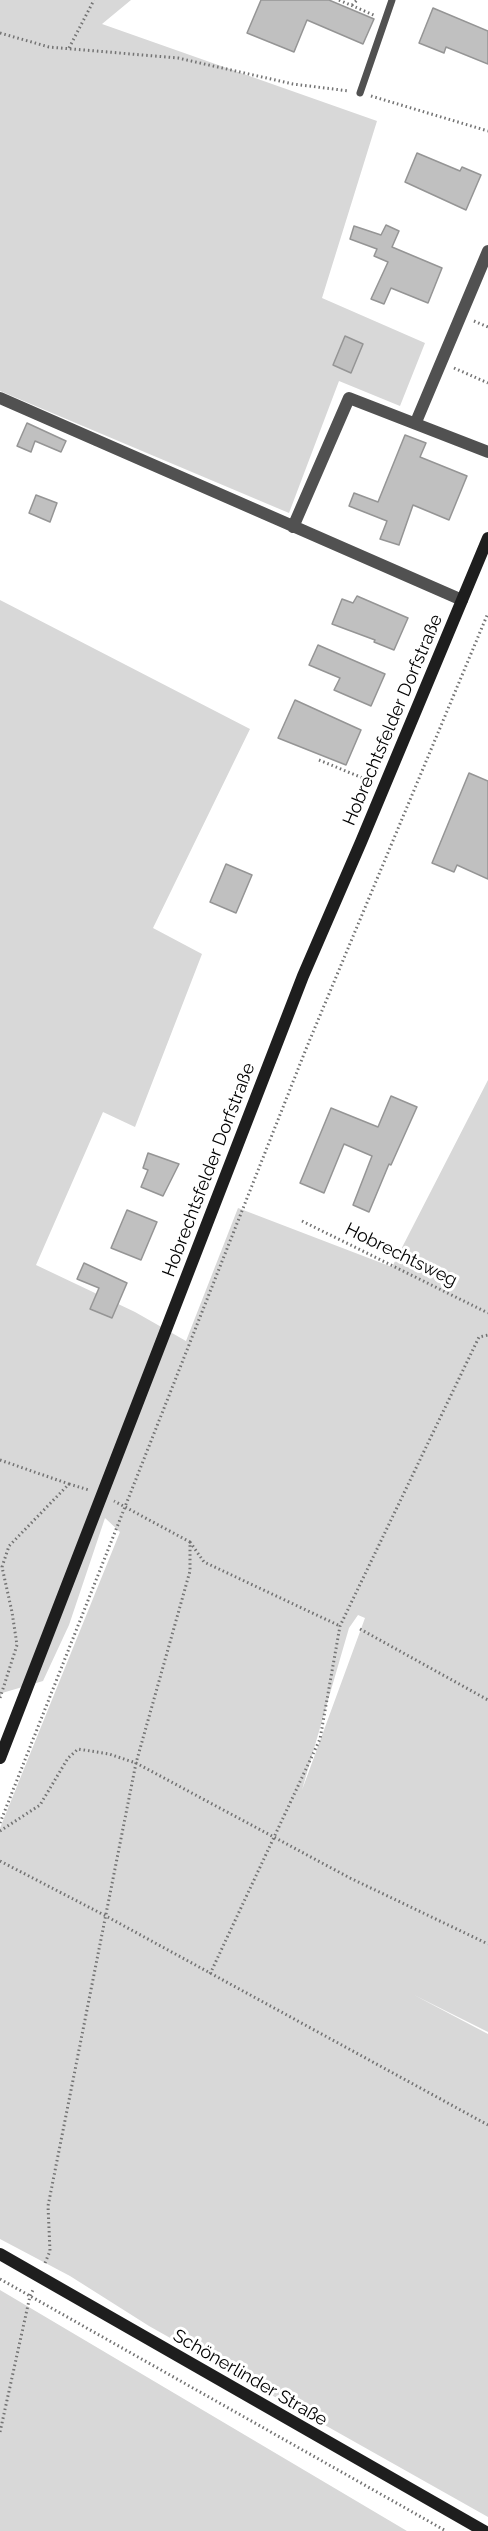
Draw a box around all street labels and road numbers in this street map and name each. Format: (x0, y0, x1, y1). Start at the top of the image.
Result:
street label: Hobrechtsfelder Dorfstraße (339, 611, 447, 829)
street label: Hobrechtsfelder Dorfstraße (158, 1060, 260, 1280)
street label: Hobrechtsweg (341, 1218, 461, 1292)
street label: Schönerlinder Straße (169, 2325, 331, 2431)

